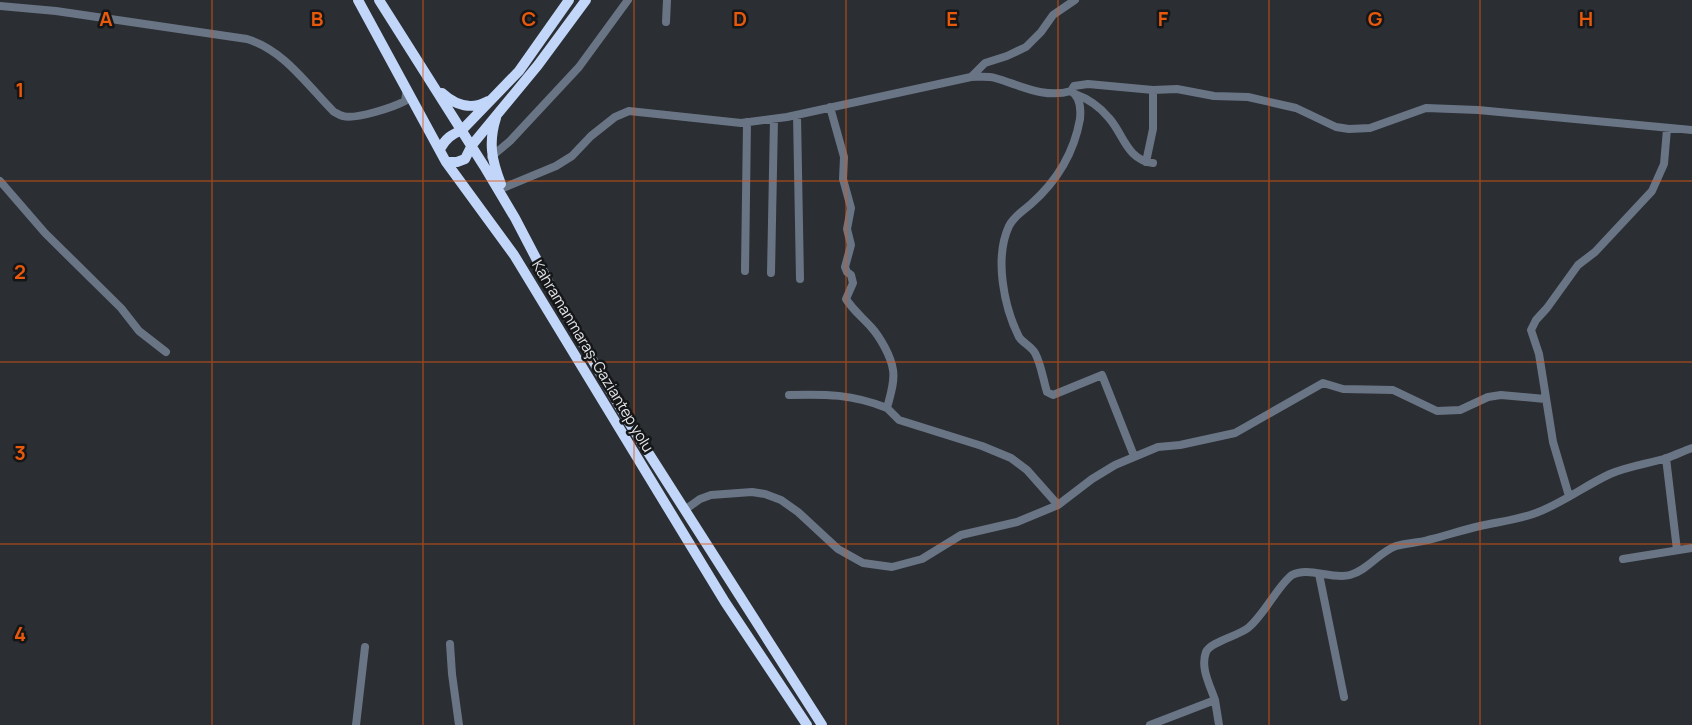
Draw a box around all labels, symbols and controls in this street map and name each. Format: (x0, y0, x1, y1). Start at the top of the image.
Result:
text: A (99, 5, 113, 32)
text: B (311, 5, 324, 32)
text: C (522, 5, 536, 32)
text: D (733, 5, 747, 32)
text: E (946, 5, 958, 32)
text: F (1158, 5, 1169, 32)
text: G (1368, 5, 1383, 32)
text: H (1579, 5, 1593, 32)
text: 1 (16, 76, 24, 103)
street label: Kahramanmaraş-Gaziantep yolu (527, 256, 659, 456)
text: 2 (14, 258, 26, 285)
text: 3 (14, 439, 26, 466)
text: 4 (14, 620, 26, 647)

